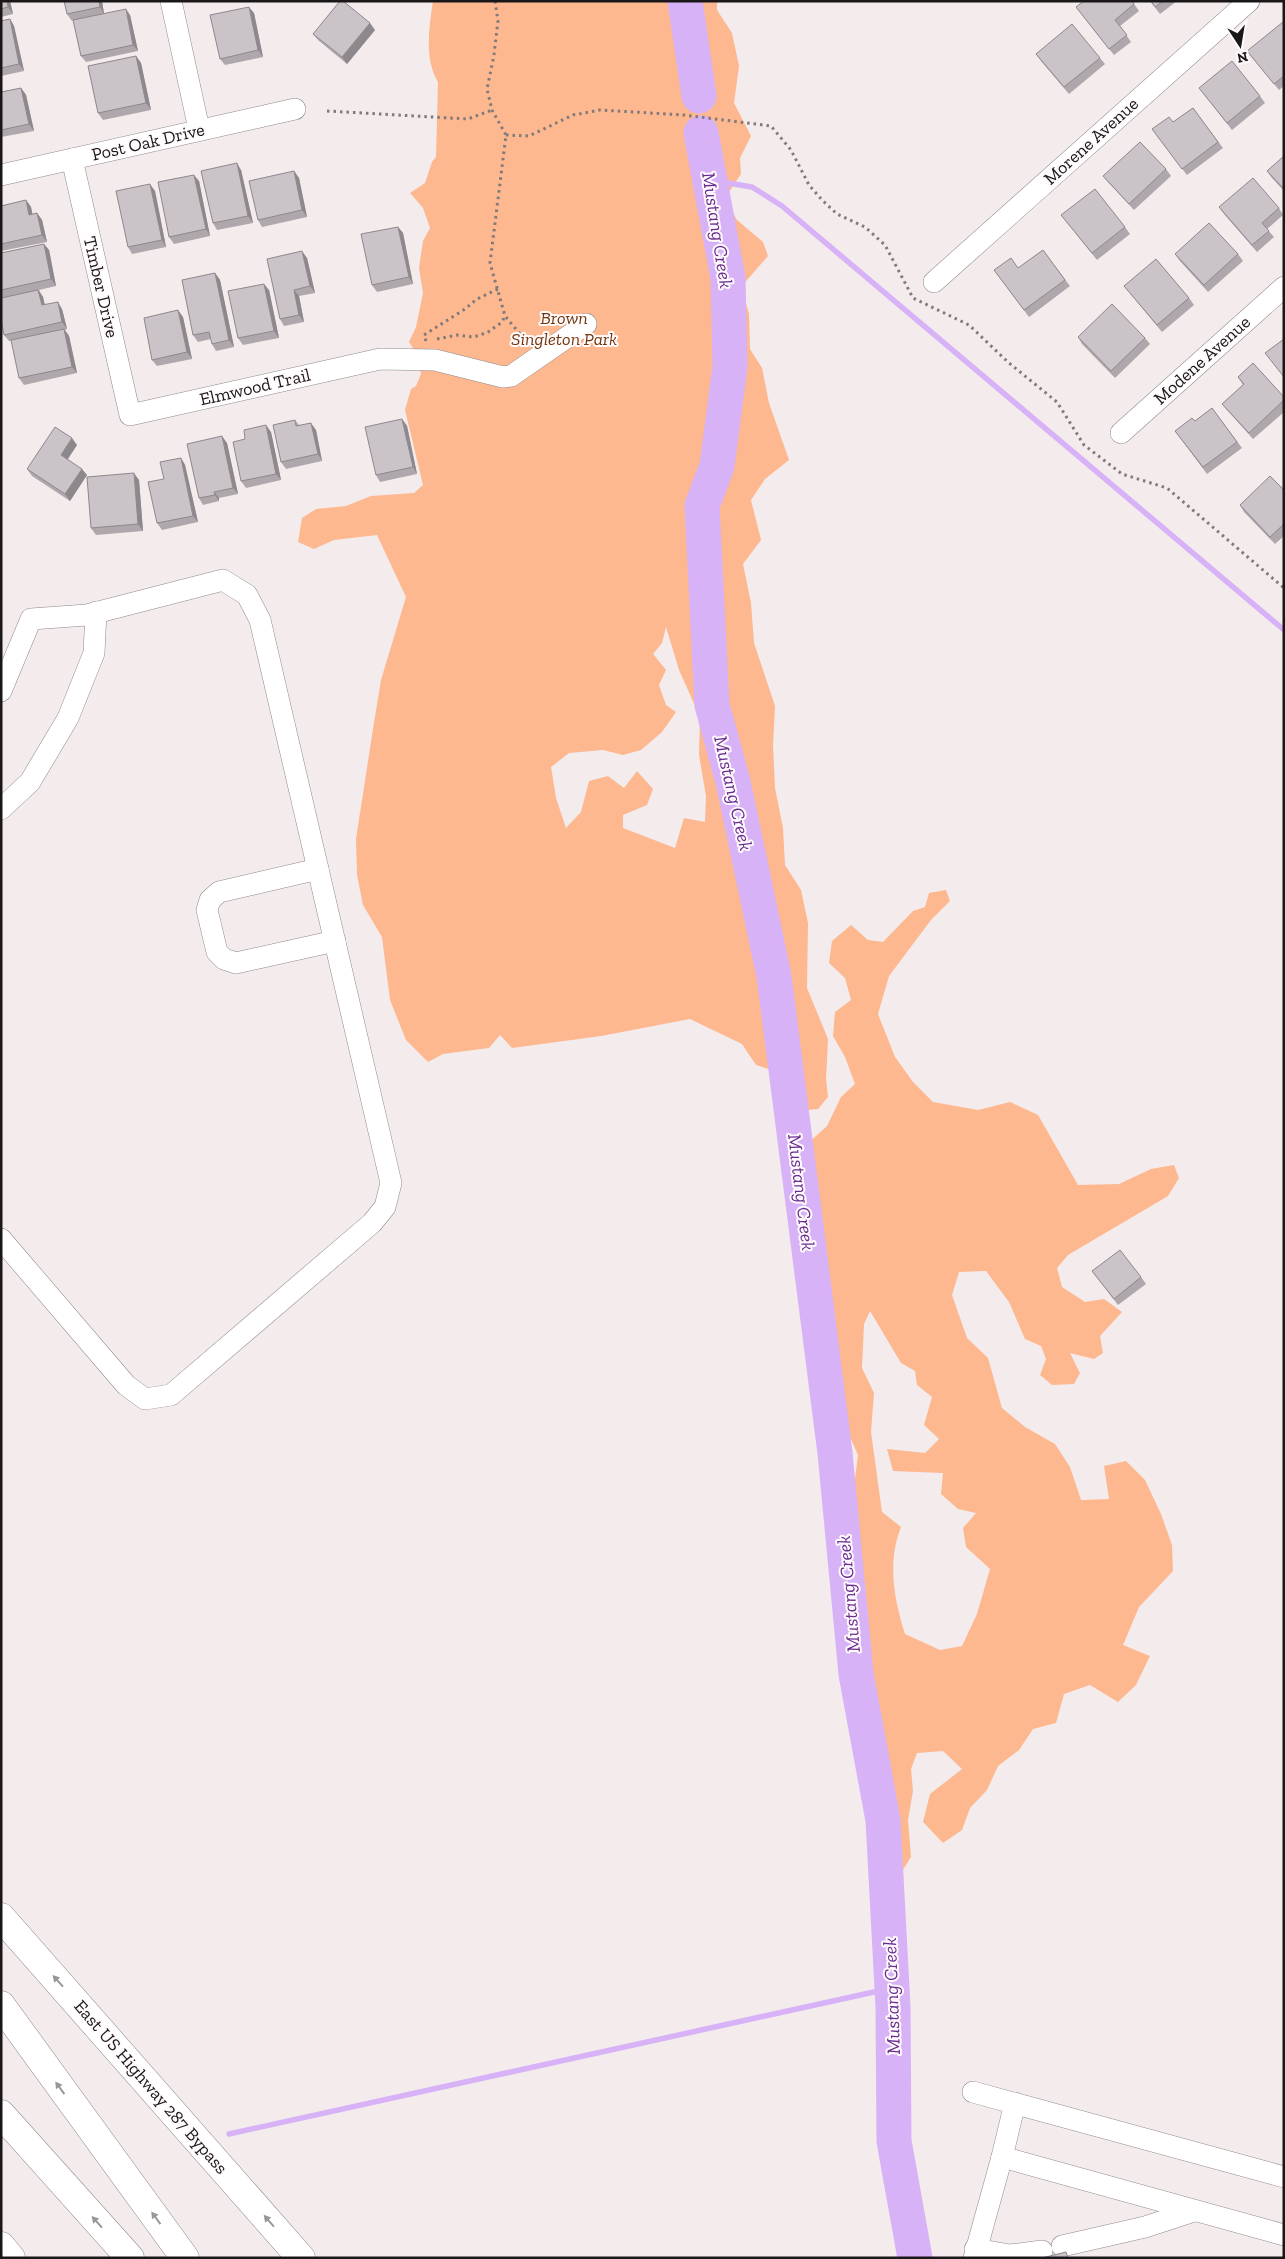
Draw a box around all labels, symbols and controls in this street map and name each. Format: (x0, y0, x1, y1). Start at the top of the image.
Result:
north arrow (1215, 20, 1265, 70)
text: N (1235, 48, 1250, 67)
street label: Morene Avenue (1039, 93, 1143, 189)
street label: Post Oak Drive (89, 118, 207, 166)
water label: Mustang Creek (697, 170, 738, 290)
street label: Timber Drive (79, 234, 123, 340)
park label: Brown Singleton Park (511, 307, 617, 350)
street label: Modene Avenue (1149, 311, 1255, 409)
street label: Elmwood Trail (197, 363, 313, 410)
water label: Mustang Creek (709, 733, 758, 853)
water label: Mustang Creek (783, 1132, 820, 1252)
water label: Mustang Creek (832, 1535, 865, 1653)
water label: Mustang Creek (878, 1937, 905, 2055)
one-way arrow (52, 1974, 63, 1987)
street label: East US Highway 287 Bypass (69, 1995, 233, 2179)
one-way arrow (55, 2081, 65, 2095)
one-way arrow (151, 2212, 161, 2225)
one-way arrow (92, 2215, 103, 2228)
one-way arrow (263, 2216, 275, 2228)

